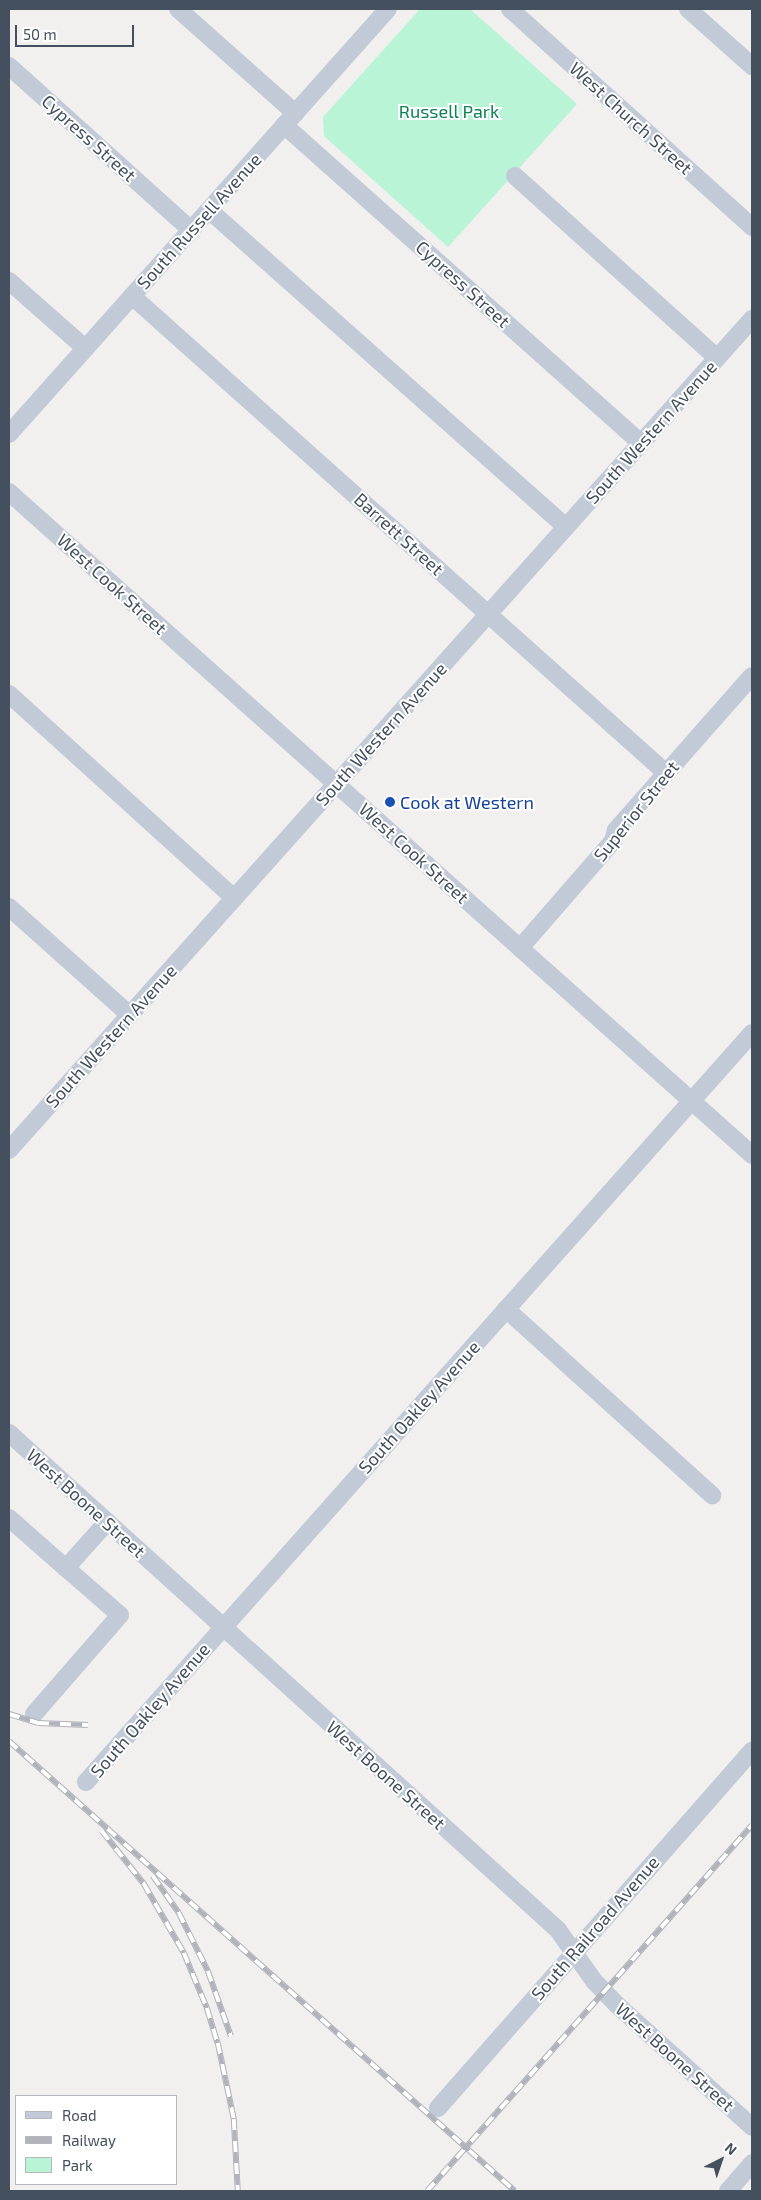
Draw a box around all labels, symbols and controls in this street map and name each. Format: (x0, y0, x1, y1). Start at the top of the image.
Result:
scale bar (18, 15, 136, 47)
text: 50 m (23, 25, 57, 43)
street label: West Church Street (565, 57, 697, 179)
street label: Cypress Street (38, 90, 140, 186)
park label: Russell Park (399, 100, 499, 122)
street label: South Russell Avenue (132, 148, 266, 294)
street label: Cypress Street (412, 236, 514, 332)
street label: South Western Avenue (581, 356, 721, 508)
street label: Barrett Street (350, 488, 448, 580)
street label: West Cook Street (53, 529, 171, 639)
street label: South Western Avenue (311, 658, 451, 810)
street label: Superior Street (589, 756, 683, 866)
place label: Cook at Western (400, 791, 534, 813)
marker: Cook at Western (384, 796, 396, 808)
street label: West Cook Street (355, 798, 473, 908)
street label: South Western Avenue (41, 960, 181, 1112)
street label: South Oakley Avenue (353, 1336, 485, 1478)
street label: West Boone Street (22, 1444, 150, 1562)
street label: South Oakley Avenue (85, 1638, 215, 1782)
street label: West Boone Street (322, 1716, 450, 1834)
street label: South Railroad Avenue (526, 1851, 664, 2005)
street label: West Boone Street (611, 1998, 739, 2116)
legend (15, 2095, 178, 2185)
text: Road (62, 2106, 97, 2124)
text: Railway (62, 2131, 116, 2149)
north arrow (696, 2135, 746, 2185)
text: N (722, 2139, 741, 2158)
text: Park (62, 2156, 93, 2174)

